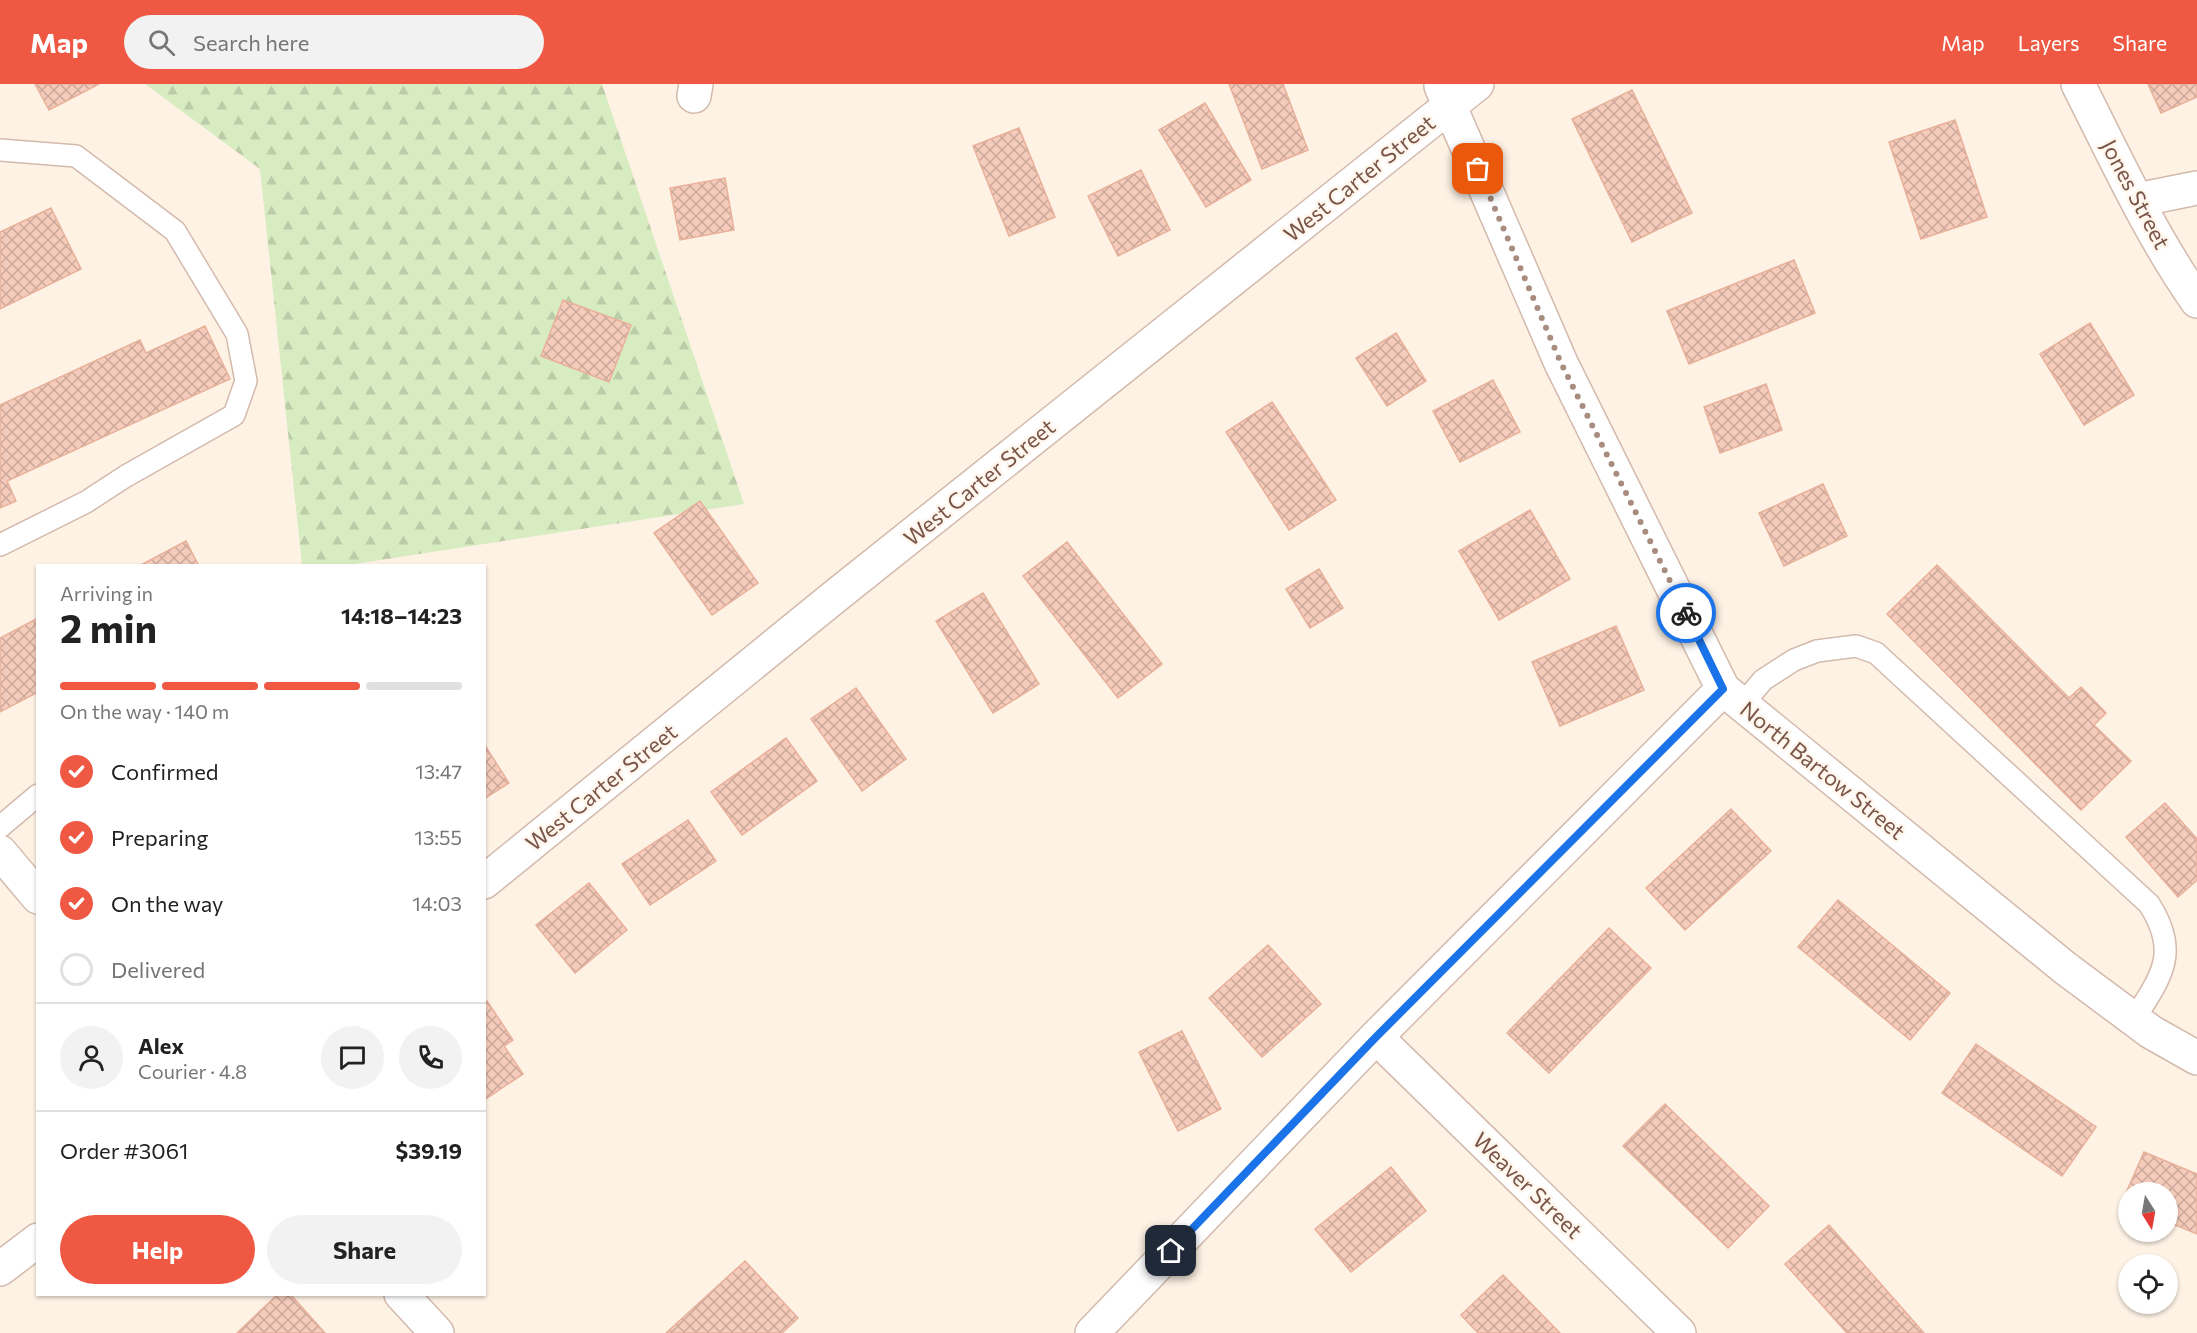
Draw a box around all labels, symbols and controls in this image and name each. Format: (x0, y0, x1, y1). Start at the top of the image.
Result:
search box (124, 15, 544, 69)
text: Map (30, 25, 88, 59)
icon: search (145, 26, 178, 59)
text: Search here (193, 29, 309, 56)
text: Map (1941, 30, 1985, 55)
text: Layers (2018, 30, 2080, 55)
text: Share (2113, 30, 2167, 55)
street label: West Carter Street (1278, 109, 1440, 247)
street label: Jones Street (2096, 135, 2176, 253)
pin (1452, 143, 1503, 194)
icon: bag (1461, 152, 1494, 185)
street label: West Carter Street (898, 413, 1060, 551)
text: Arriving in (60, 581, 153, 605)
courier (1656, 583, 1716, 643)
icon: bike (1670, 597, 1703, 630)
text: 14:18–14:23 (341, 602, 462, 629)
text: 2 min (60, 603, 157, 651)
street label: North Bartow Street (1735, 695, 1911, 845)
text: On the way · 140 m (60, 699, 229, 723)
street label: West Carter Street (520, 718, 682, 856)
icon: check (60, 755, 93, 788)
text: Confirmed (111, 758, 218, 785)
text: 13:47 (415, 759, 462, 783)
icon: check (60, 821, 93, 854)
text: Preparing (111, 824, 208, 851)
text: 13:55 (414, 825, 462, 849)
icon: check (60, 887, 93, 920)
text: On the way (111, 890, 223, 917)
text: 14:03 (412, 891, 462, 915)
text: Delivered (111, 956, 205, 983)
button: person (60, 1026, 123, 1089)
button: chat (321, 1026, 384, 1089)
button: phone (399, 1026, 462, 1089)
text: Alex (138, 1032, 184, 1059)
text: Courier · 4.8 (138, 1059, 247, 1083)
street label: Weaver Street (1468, 1126, 1588, 1244)
text: Order #3061 (60, 1137, 188, 1164)
text: $39.19 (396, 1137, 462, 1164)
north arrow (2118, 1182, 2178, 1242)
map controls (2118, 1182, 2178, 1314)
button: Help (60, 1215, 255, 1284)
button: Share (267, 1215, 462, 1284)
pin (1145, 1225, 1196, 1276)
icon: home (1154, 1234, 1187, 1267)
button: locate (2118, 1254, 2178, 1314)

